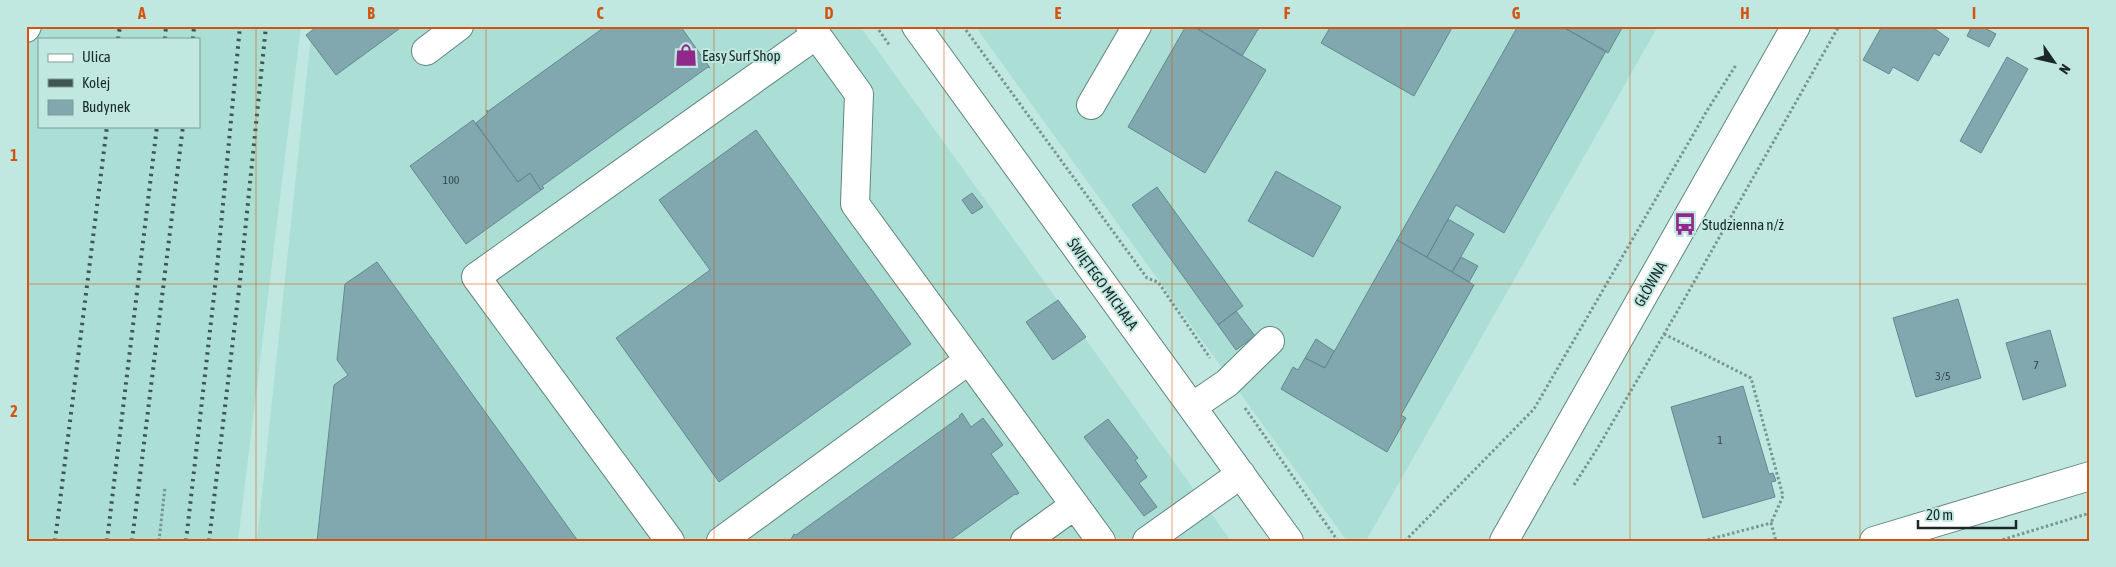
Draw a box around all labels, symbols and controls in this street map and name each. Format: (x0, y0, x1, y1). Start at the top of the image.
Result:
text: A (137, 4, 146, 22)
text: B (367, 4, 375, 22)
text: C (596, 4, 604, 22)
text: D (825, 4, 834, 22)
text: E (1055, 4, 1062, 22)
text: F (1284, 4, 1291, 22)
text: G (1512, 4, 1521, 22)
text: H (1740, 4, 1750, 22)
text: I (1972, 4, 1976, 22)
legend (38, 38, 200, 128)
north arrow (2028, 38, 2078, 88)
shop icon: Easy Surf Shop (673, 42, 699, 68)
place label: Easy Surf Shop (702, 47, 781, 64)
text: Ulica (82, 48, 111, 65)
text: N (2056, 61, 2074, 77)
text: Kolej (82, 74, 110, 91)
text: Budynek (82, 98, 131, 115)
text: 1 (10, 146, 18, 164)
house number: 100 (443, 173, 460, 187)
bus stop icon: Studzienna n/ż (1672, 211, 1698, 237)
place label: Studzienna n/ż (1702, 216, 1785, 233)
street label: ŚWIĘTEGO MICHAŁA (1064, 235, 1142, 334)
street label: GŁÓWNA (1630, 258, 1670, 310)
house number: 7 (2033, 358, 2039, 372)
house number: 3/5 (1935, 369, 1951, 383)
text: 2 (10, 402, 18, 420)
house number: 1 (1717, 433, 1723, 447)
scale bar (1918, 497, 2016, 529)
text: 20 m (1926, 506, 1953, 523)

